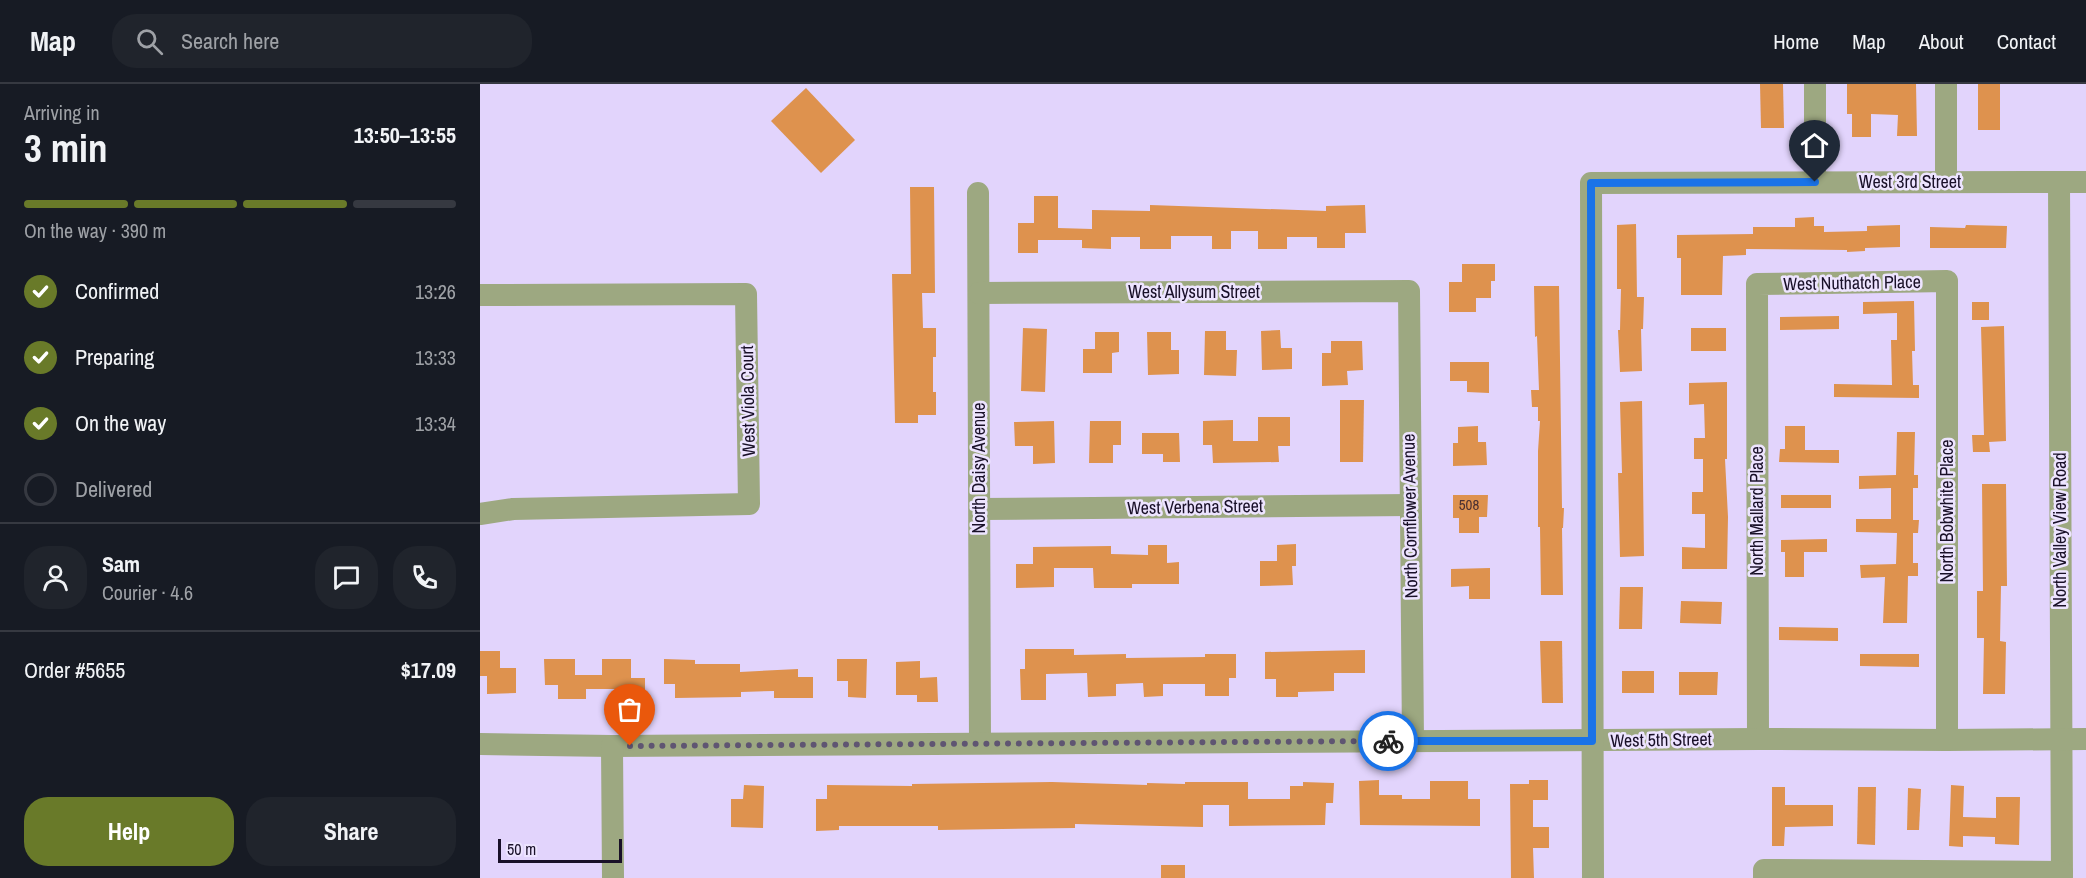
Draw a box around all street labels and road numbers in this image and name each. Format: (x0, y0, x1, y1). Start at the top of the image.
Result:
street label: West 3rd Street (1859, 169, 1961, 194)
street label: West Nuthatch Place (1783, 269, 1921, 296)
street label: West Allysum Street (1128, 279, 1260, 304)
street label: West Viola Court (734, 345, 761, 457)
street label: North Daisy Avenue (966, 402, 991, 534)
street label: North Cornflower Avenue (1396, 433, 1423, 599)
street label: North Bobwhite Place (1934, 440, 1959, 582)
street label: North Mallard Place (1744, 446, 1769, 576)
street label: North Valley View Road (2047, 452, 2072, 608)
street label: West Verbena Street (1127, 493, 1263, 520)
street label: West 5th Street (1610, 726, 1712, 753)

